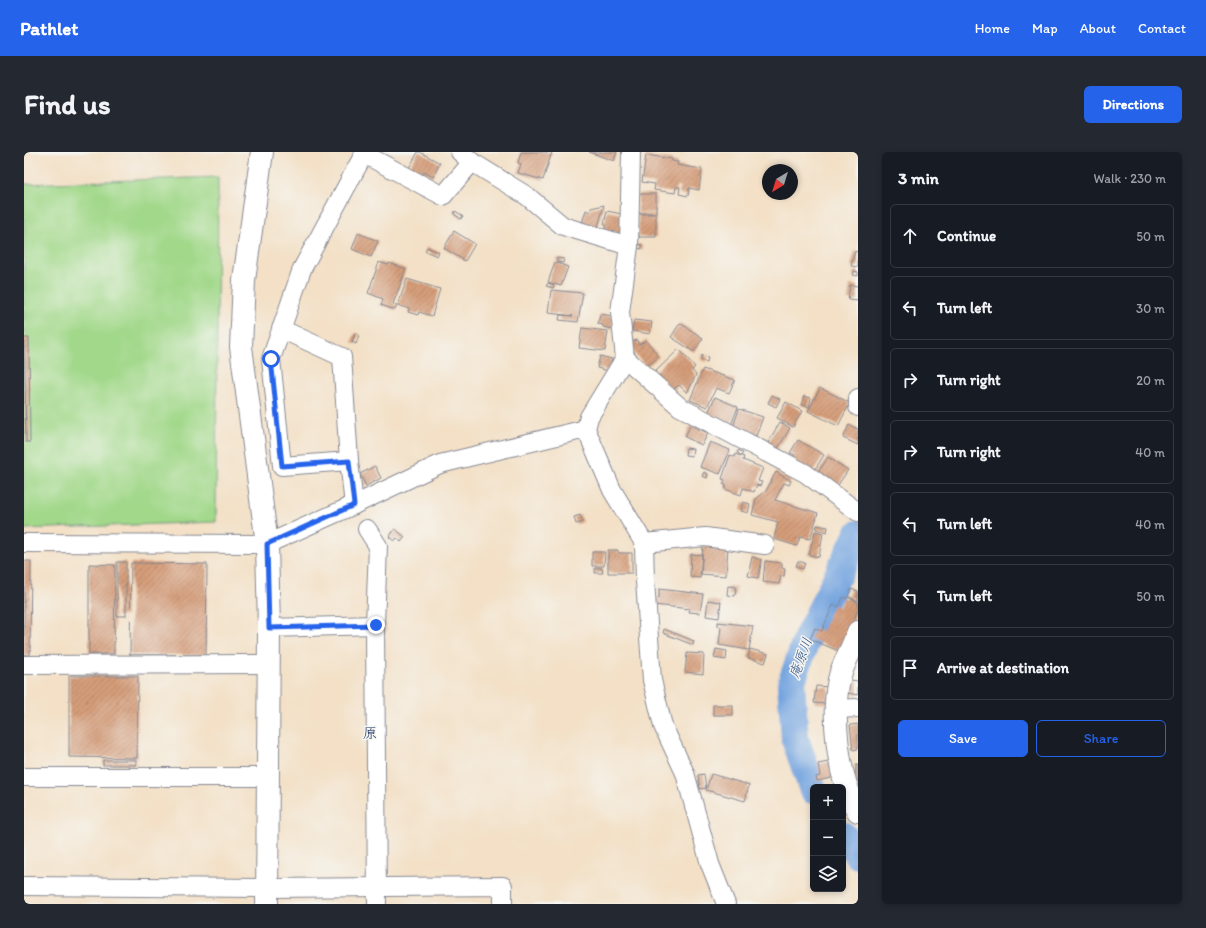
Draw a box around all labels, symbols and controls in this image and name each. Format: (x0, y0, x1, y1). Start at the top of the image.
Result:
text: Pathlet (20, 17, 78, 40)
text: Home (975, 20, 1010, 37)
text: Map (1032, 20, 1058, 37)
text: About (1080, 20, 1116, 37)
text: Contact (1138, 20, 1186, 37)
button: Directions (1084, 86, 1182, 123)
text: Find us (24, 87, 111, 121)
north arrow (762, 164, 798, 200)
text: 3 min (898, 168, 939, 188)
text: Walk · 230 m (1094, 171, 1166, 186)
icon: ahead (899, 225, 921, 247)
text: Continue (937, 227, 996, 245)
text: 50 m (1136, 229, 1165, 244)
icon: left (899, 297, 921, 319)
text: Turn left (937, 299, 992, 317)
text: 30 m (1136, 301, 1165, 316)
route start (262, 350, 280, 368)
icon: right (899, 369, 921, 391)
text: Turn right (937, 371, 1001, 389)
text: 20 m (1136, 373, 1165, 388)
icon: right (899, 441, 921, 463)
text: Turn right (937, 443, 1001, 461)
text: 40 m (1135, 445, 1165, 460)
icon: left (899, 513, 921, 535)
text: Turn left (937, 515, 992, 533)
text: 40 m (1135, 517, 1165, 532)
icon: left (899, 585, 921, 607)
text: Turn left (937, 587, 992, 605)
text: 50 m (1136, 589, 1165, 604)
route end (367, 616, 385, 634)
water label: 庵原川 (786, 635, 816, 681)
icon: arrive (899, 657, 921, 679)
text: Arrive at destination (937, 659, 1069, 677)
button: Save (898, 720, 1028, 757)
button: Share (1036, 720, 1166, 757)
district label: 原 (362, 724, 378, 742)
map controls (810, 784, 846, 892)
button: + (810, 784, 846, 820)
button: − (810, 820, 846, 856)
button: layers (810, 856, 846, 892)

